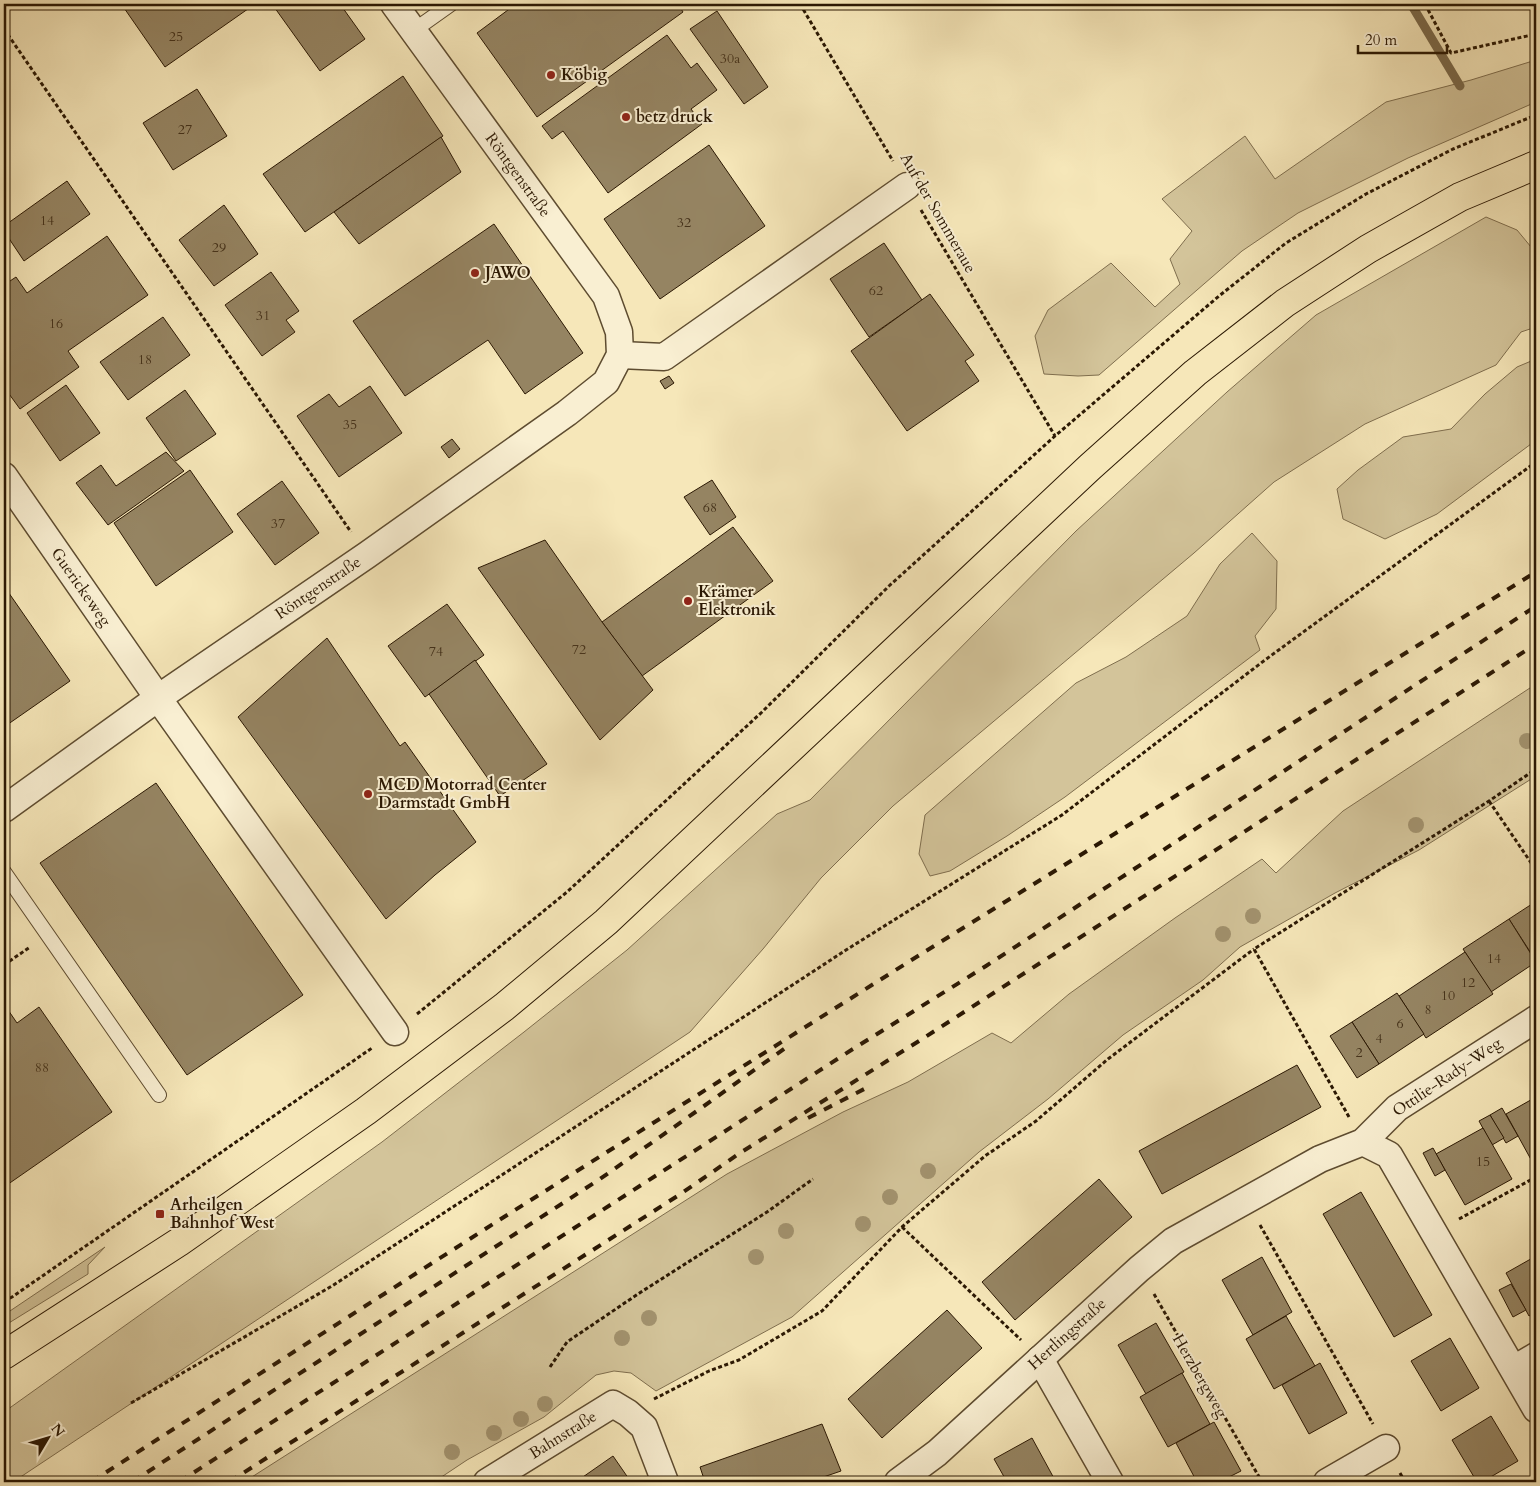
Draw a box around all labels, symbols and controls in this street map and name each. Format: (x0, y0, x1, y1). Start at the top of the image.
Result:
scale bar (1358, 22, 1446, 54)
house number: 25 (169, 27, 183, 46)
text: 20 m (1365, 30, 1397, 50)
house number: 30a (720, 49, 740, 68)
place label: Köbig (561, 64, 608, 86)
marker: Köbig (545, 69, 557, 81)
place label: betz druck (636, 106, 713, 128)
marker: betz druck (620, 111, 632, 123)
house number: 27 (178, 120, 192, 139)
street label: Röntgenstraße (480, 128, 556, 222)
street label: Auf der Sommeraue (895, 149, 981, 277)
house number: 14 (40, 211, 54, 230)
house number: 32 (677, 213, 691, 232)
house number: 29 (212, 238, 226, 257)
place label: JAWO (483, 262, 531, 284)
marker: JAWO (469, 267, 481, 279)
house number: 62 (869, 281, 883, 300)
house number: 31 (256, 306, 270, 325)
house number: 16 (49, 314, 63, 333)
house number: 18 (138, 350, 152, 369)
house number: 35 (343, 415, 357, 434)
house number: 68 (703, 498, 717, 517)
house number: 37 (271, 514, 285, 533)
street label: Guerickeweg (46, 543, 116, 631)
street label: Röntgenstraße (271, 551, 365, 625)
place label: Krämer Elektronik (698, 581, 776, 621)
marker: Krämer Elektronik (682, 595, 694, 607)
house number: 72 (572, 640, 586, 659)
house number: 74 (429, 642, 443, 661)
place label: MCD Motorrad Center Darmstadt GmbH (378, 774, 547, 814)
marker: MCD Motorrad Center Darmstadt GmbH (362, 788, 374, 800)
house number: 14 (1487, 949, 1501, 968)
house number: 12 (1461, 973, 1475, 992)
house number: 10 (1441, 986, 1455, 1005)
house number: 8 (1424, 1000, 1432, 1019)
house number: 6 (1396, 1014, 1404, 1033)
house number: 4 (1375, 1029, 1383, 1048)
street label: Ottilie-Rady-Weg (1388, 1032, 1506, 1122)
house number: 2 (1355, 1043, 1363, 1062)
house number: 88 (35, 1058, 49, 1077)
house number: 15 (1476, 1152, 1490, 1171)
place label: Arheilgen Bahnhof West (170, 1194, 275, 1234)
marker: Arheilgen Bahnhof West (154, 1208, 166, 1220)
street label: Hertlingstraße (1023, 1293, 1111, 1375)
street label: Herzbergweg (1167, 1330, 1233, 1422)
street label: Bahnstraße (525, 1406, 601, 1464)
north arrow (22, 1414, 72, 1464)
text: N (47, 1420, 69, 1441)

